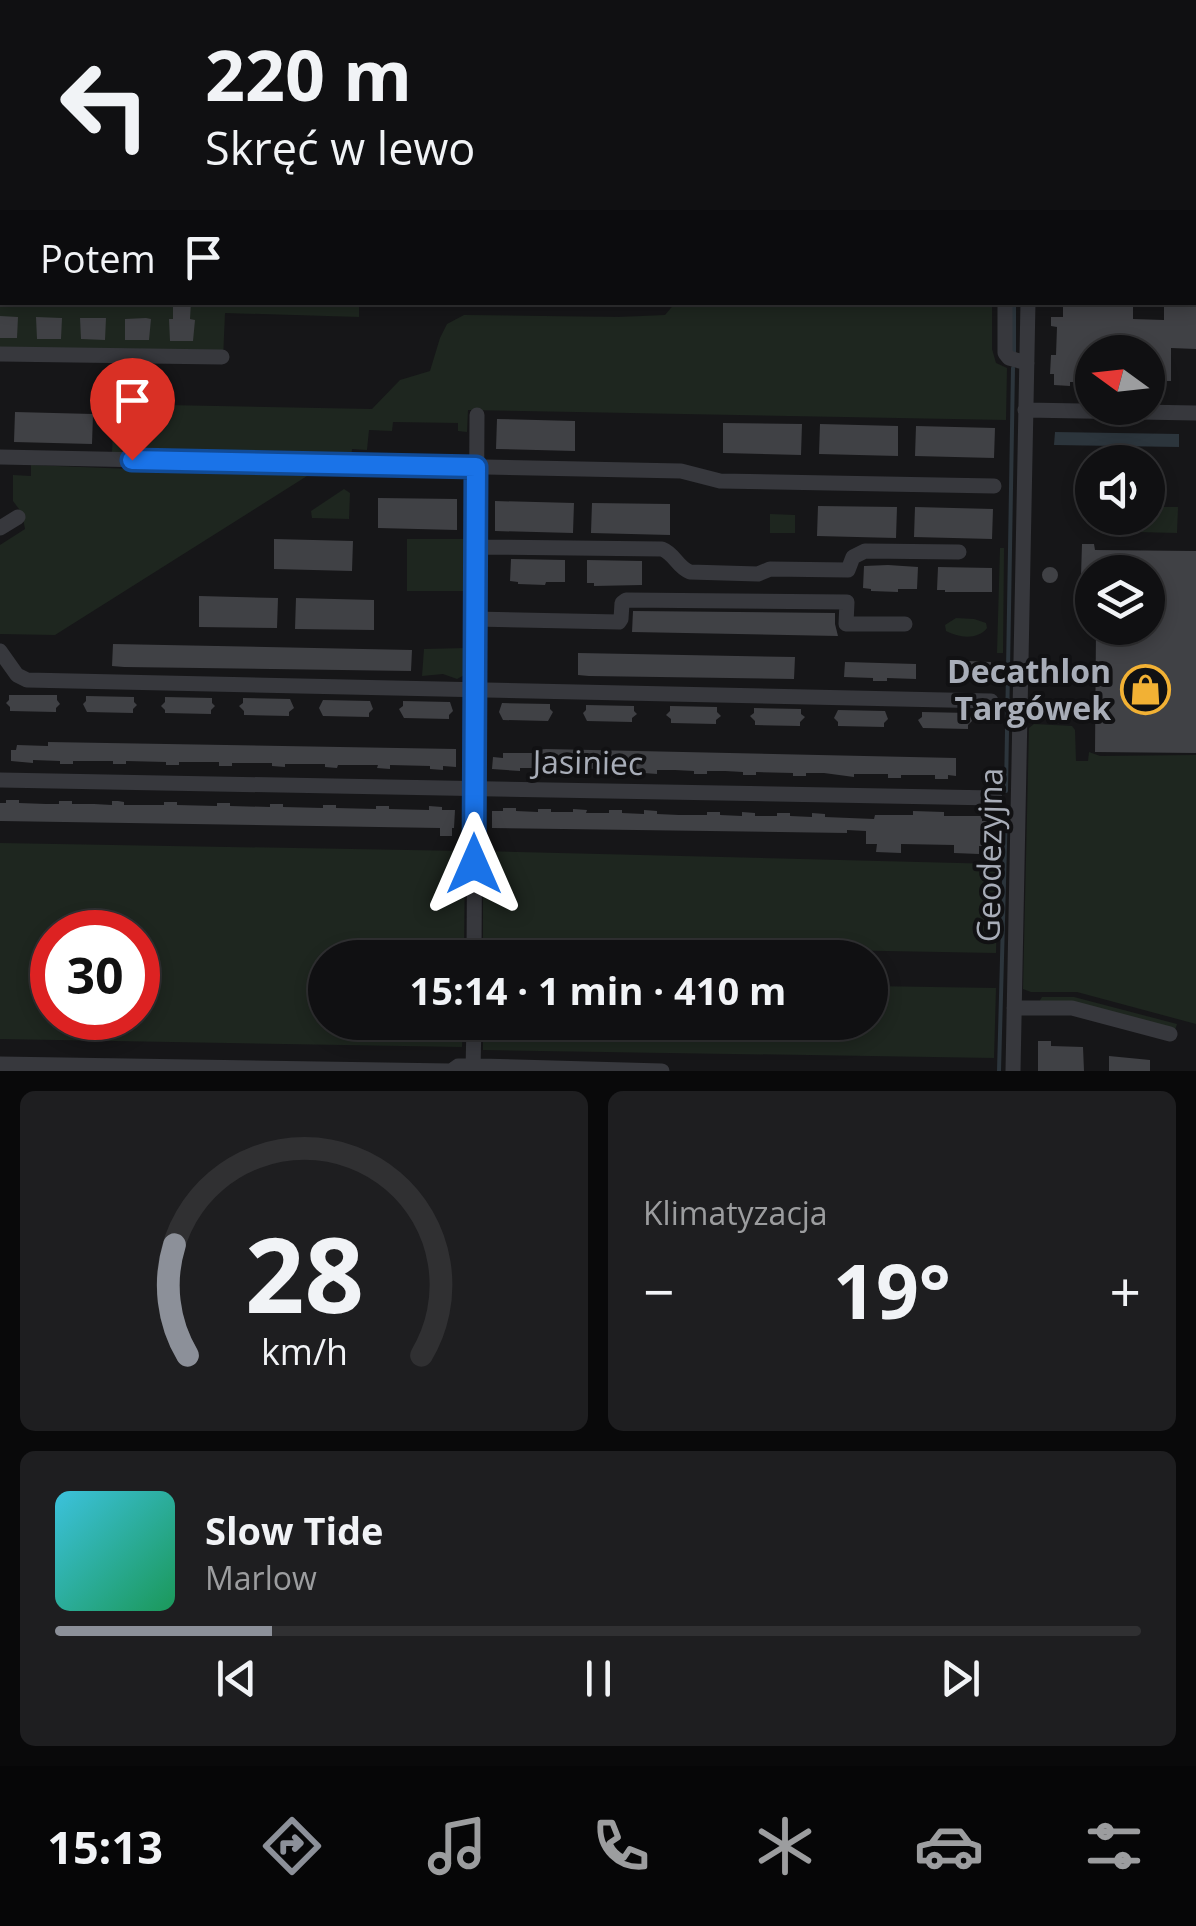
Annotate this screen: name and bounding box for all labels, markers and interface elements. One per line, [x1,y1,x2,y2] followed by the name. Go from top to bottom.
[205,26,412,122] text: 220 m
[40,40,170,170] icon: left
[205,117,475,178] text: Skręć w lewo
[176,230,231,285] icon: arrive
[40,232,156,284] text: Potem
[1075,335,1165,425] north arrow
[1075,335,1165,645] map controls
[90,358,175,461] pin
[105,373,160,428] icon: arrive
[1075,445,1165,535] button: sound
[1075,555,1165,645] button: layers
[947,649,1111,729] place label: Decathlon Targówek
[1120,664,1172,716] shop icon: Decathlon Targówek
[529,739,644,784] street label: Jasiniec
[965,767,1012,943] street label: Geodezyjna
[422,812,526,916] position arrow
[30,910,160,1040] speed limit sign: 30
[410,964,786,1016] text: 15:14 · 1 min · 410 m
[643,1191,828,1234] text: Klimatyzacja
[245,1202,363,1343] text: 28
[833,1239,951,1341] text: 19°
[643,1253,674,1328] text: −
[1110,1253,1141,1328] text: +
[261,1327,347,1375] text: km/h
[205,1504,384,1556] text: Slow Tide
[205,1556,317,1599] text: Marlow
[209,1651,264,1706] icon: previous
[571,1651,626,1706] icon: pause
[933,1651,988,1706] icon: next
[257,1811,327,1881] icon: directions
[422,1811,492,1881] icon: music
[586,1811,656,1881] icon: phone
[750,1811,820,1881] icon: climate
[914,1811,984,1881] icon: car
[1079,1811,1149,1881] icon: filters
[47,1816,163,1877] text: 15:13

